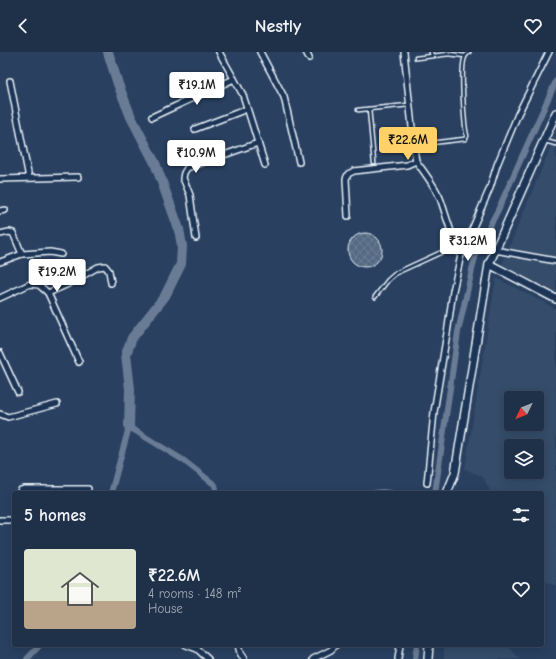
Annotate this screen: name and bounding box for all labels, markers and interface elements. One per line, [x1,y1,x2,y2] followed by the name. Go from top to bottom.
[12,15,34,37] icon: back
[522,15,544,37] icon: heart
[255,16,301,37] text: Nestly
[164,72,230,106] pin: ₹19.1M
[178,77,216,92] text: ₹19.1M
[375,127,441,161] pin: ₹22.6M
[388,132,428,147] text: ₹22.6M
[163,140,229,174] pin: ₹10.9M
[176,145,216,160] text: ₹10.9M
[435,228,501,262] pin: ₹31.2M
[449,233,487,248] text: ₹31.2M
[24,259,90,293] pin: ₹19.2M
[38,264,76,279] text: ₹19.2M
[504,391,544,431] north arrow
[504,391,544,479] map controls
[504,439,544,479] button: layers
[510,504,532,526] icon: filters
[24,506,86,525] text: 5 homes
[56,565,104,613] icon: home
[148,566,200,585] text: ₹22.6M
[510,578,532,600] icon: heart
[148,586,241,601] text: 4 rooms · 148 m²
[148,601,183,616] text: House

